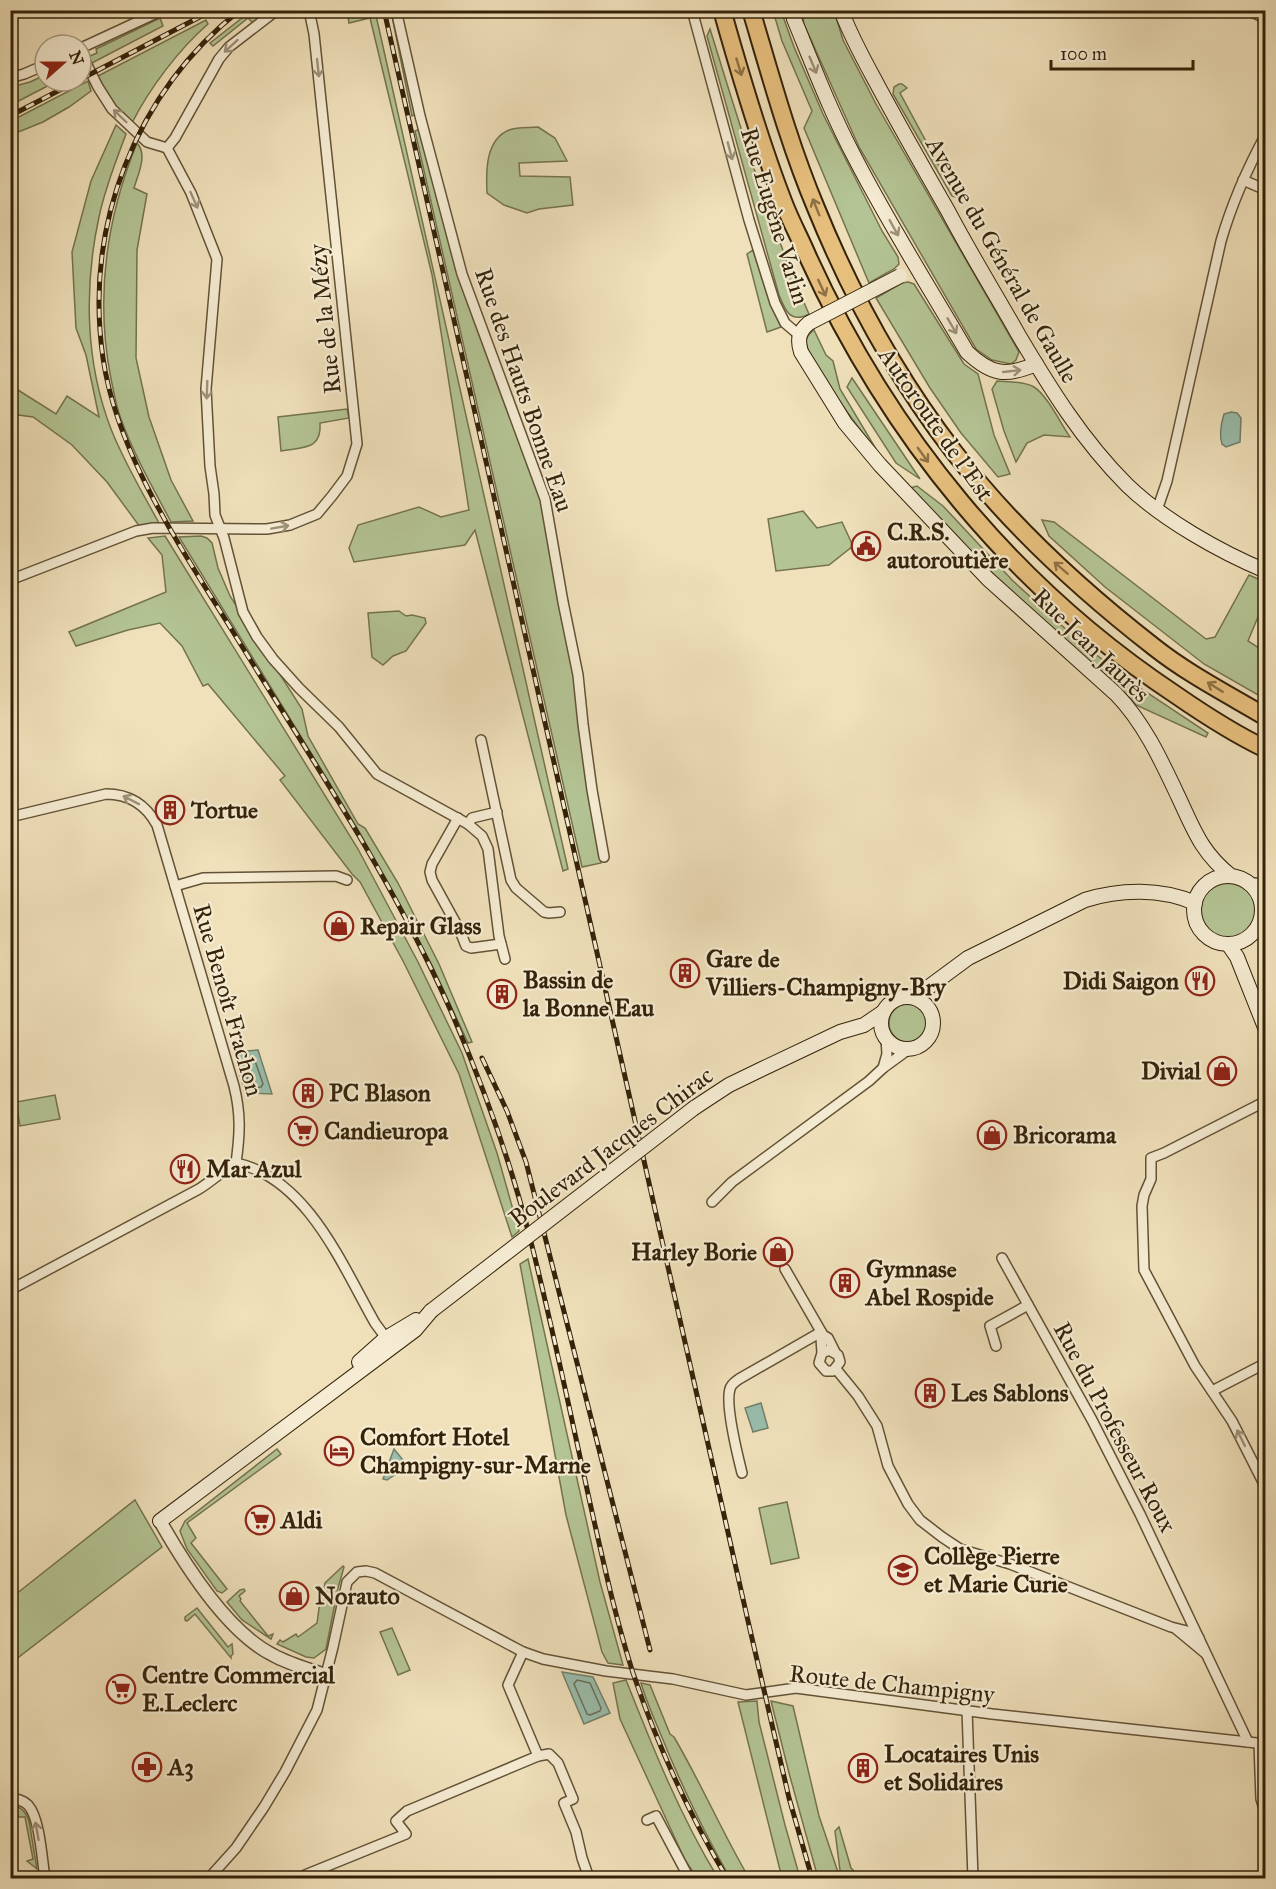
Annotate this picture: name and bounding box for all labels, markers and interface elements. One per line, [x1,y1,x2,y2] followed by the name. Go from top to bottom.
[33,33,93,93] north arrow
[1051,33,1194,71] scale bar
[224,39,239,53] one-way arrow
[1060,43,1107,65] text: 100 m
[65,48,88,68] text: N
[808,55,819,74] one-way arrow
[734,57,745,76] one-way arrow
[313,58,324,78] one-way arrow
[112,109,127,124] one-way arrow
[734,124,816,308] street label: Rue Eugène Varlin
[919,131,1085,388] street label: Avenue du Général de Gaulle
[725,141,737,160] one-way arrow
[189,190,200,209] one-way arrow
[810,198,821,217] one-way arrow
[888,219,900,236] one-way arrow
[302,242,348,395] street label: Rue de la Mézy
[468,264,580,516] street label: Rue des Hauts Bonne Eau
[817,278,829,296] one-way arrow
[946,317,958,334] one-way arrow
[871,340,1001,507] street label: Autoroute de l’Est
[1002,365,1021,376] one-way arrow
[201,380,213,399] one-way arrow
[917,446,929,462] one-way arrow
[887,517,1008,575] place label: C.R.S. autoroutière
[269,521,289,532] one-way arrow
[850,530,882,562] public building icon: C.R.S. autoroutière
[1053,562,1069,575] one-way arrow
[1026,581,1156,709] street label: Rue Jean Jaurès
[1207,681,1224,693] one-way arrow
[123,794,140,806] one-way arrow
[154,794,186,826] building icon: Tortue
[190,795,258,825] place label: Tortue
[186,900,270,1100] street label: Rue Benoît Frachon
[323,910,355,942] shop icon: Repair Glass
[360,911,482,941] place label: Repair Glass
[705,944,948,1002] place label: Gare de Villiers-Champigny-Bry
[669,957,701,989] building icon: Gare de Villiers-Champigny-Bry
[522,965,654,1023] place label: Bassin de la Bonne Eau
[1184,965,1216,997] restaurant icon: Didi Saigon
[1063,966,1179,996] place label: Didi Saigon
[486,978,518,1010] building icon: Bassin de la Bonne Eau
[1206,1055,1238,1087] shop icon: Divial
[1141,1056,1202,1086] place label: Divial
[503,1060,719,1234] street label: Boulevard Jacques Chirac
[292,1077,324,1109] building icon: PC Blason
[329,1078,431,1108] place label: PC Blason
[287,1115,319,1147] supermarket icon: Candieuropa
[324,1116,449,1146] place label: Candieuropa
[976,1119,1008,1151] shop icon: Bricorama
[1013,1120,1117,1150] place label: Bricorama
[169,1153,201,1185] restaurant icon: Mar Azul
[206,1154,302,1184] place label: Mar Azul
[762,1236,794,1268] shop icon: Harley Borie
[631,1237,757,1267] place label: Harley Borie
[864,1254,994,1312] place label: Gymnase Abel Rospide
[829,1267,861,1299] building icon: Gymnase Abel Rospide
[1047,1317,1183,1538] street label: Rue du Professeur Roux
[914,1377,946,1409] building icon: Les Sablons
[951,1378,1069,1408] place label: Les Sablons
[360,1422,591,1480] place label: Comfort Hotel Champigny-sur-Marne
[1235,1430,1246,1448] one-way arrow
[323,1435,355,1467] hotel icon: Comfort Hotel Champigny-sur-Marne
[244,1504,276,1536] supermarket icon: Aldi
[279,1505,323,1535] place label: Aldi
[924,1541,1068,1599] place label: Collège Pierre et Marie Curie
[887,1554,919,1586] school or university icon: Collège Pierre et Marie Curie
[278,1580,310,1612] shop icon: Norauto
[315,1581,400,1611] place label: Norauto
[788,1658,997,1710] street label: Route de Champigny
[142,1660,335,1718] place label: Centre Commercial E.Leclerc
[105,1673,137,1705] supermarket icon: Centre Commercial E.Leclerc
[884,1739,1039,1797] place label: Locataires Unis et Solidaires
[131,1751,163,1783] pharmacy icon: A3
[166,1752,194,1782] place label: A3
[847,1752,879,1784] building icon: Locataires Unis et Solidaires
[31,1822,42,1842] one-way arrow

